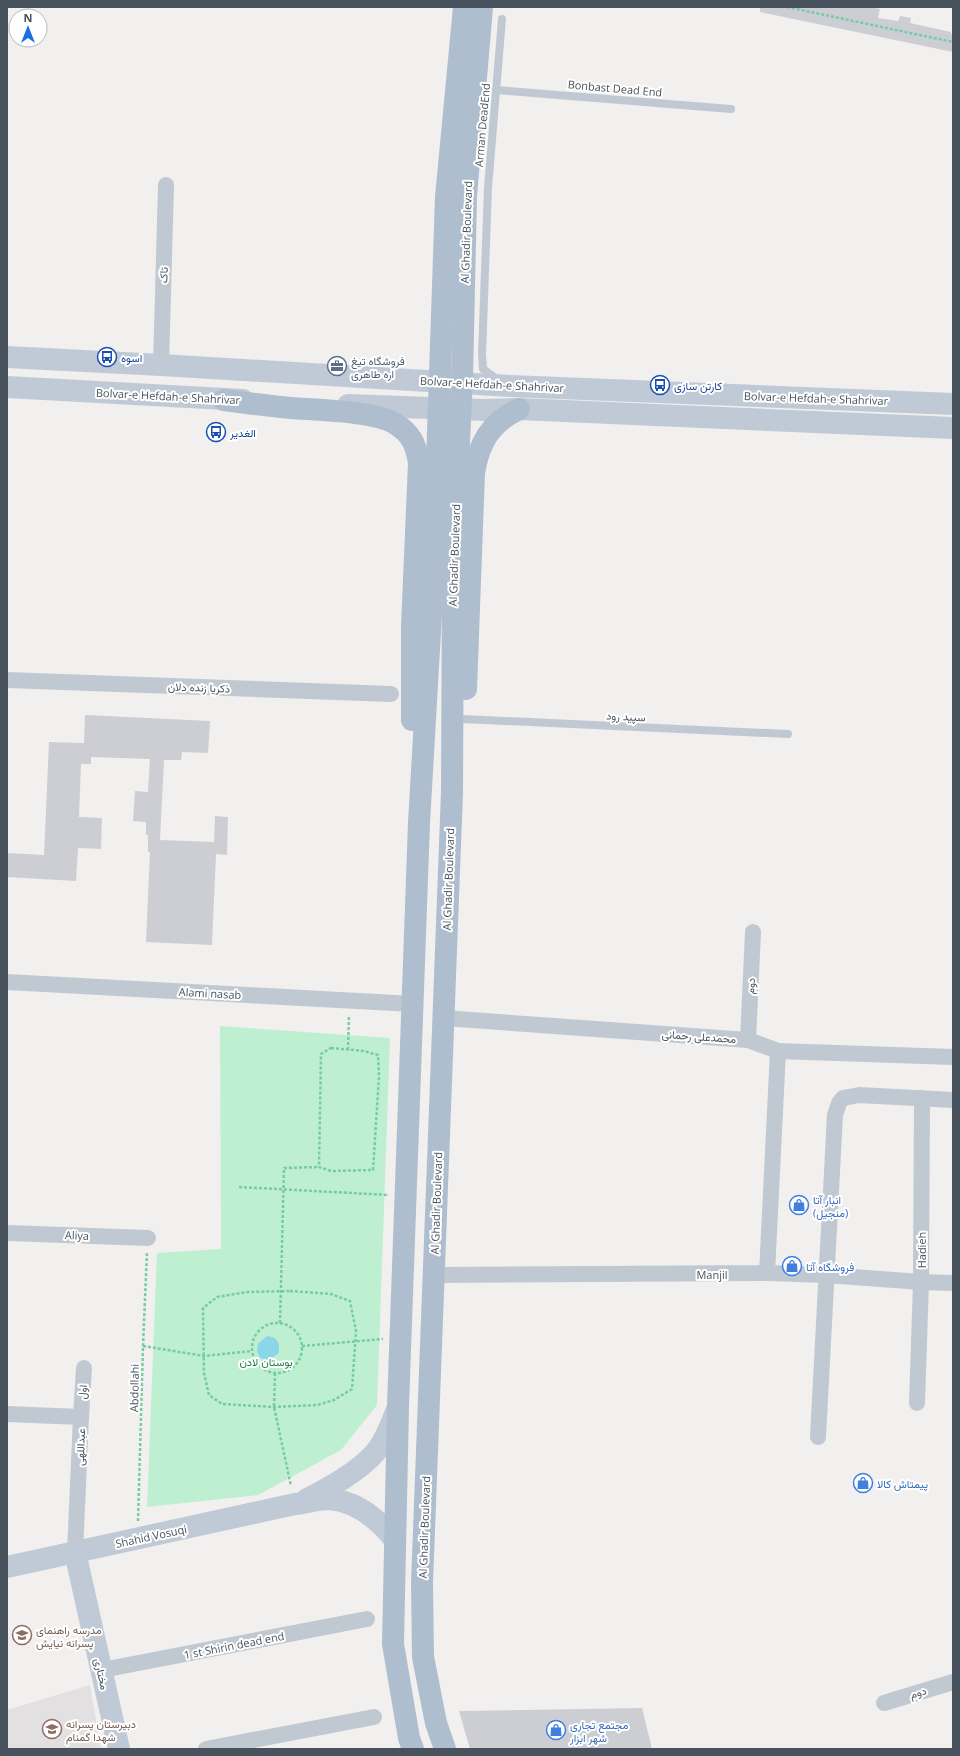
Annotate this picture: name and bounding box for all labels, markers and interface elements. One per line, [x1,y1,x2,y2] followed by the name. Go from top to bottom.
[8,8,48,48] north arrow
[24,10,32,25] text: N
[567,76,663,100] street label: Bonbast Dead End
[471,83,493,167] street label: Arman DeadEnd
[457,180,475,284] street label: Al Ghadir Boulevard
[155,266,171,283] street label: تاک
[96,346,118,368] bus stop icon: اسوه
[121,350,142,365] place label: اسوه
[351,353,405,381] place label: فروشگاه تیغ اره طاهری
[326,355,348,377] office icon: فروشگاه تیغ اره طاهری
[420,373,565,395] street label: Bolvar-e Hefdah-e Shahrivar
[649,374,671,396] bus stop icon: کارتن سازی
[674,378,722,393] place label: کارتن سازی
[96,385,241,407] street label: Bolvar-e Hefdah-e Shahrivar
[744,388,889,408] street label: Bolvar-e Hefdah-e Shahrivar
[205,421,227,443] bus stop icon: الغدیر
[229,425,256,440] place label: الغدیر
[445,503,463,607] street label: Al Ghadir Boulevard
[168,678,230,696] street label: ذکریا زنده دلان
[606,707,646,726] street label: سپید رود
[439,827,457,931] street label: Al Ghadir Boulevard
[742,977,759,995] street label: دوم
[178,984,242,1002] street label: Alami nasab
[661,1026,737,1046] street label: محمدعلی رحمانی
[427,1151,445,1255] street label: Al Ghadir Boulevard
[813,1192,848,1220] place label: انبار آتا (منجیل)
[788,1194,810,1216] shop icon: انبار آتا (منجیل)
[65,1227,89,1243] street label: Aliya
[914,1232,929,1268] street label: Hadieh
[781,1255,803,1277] shop icon: فروشگاه آتا
[806,1259,854,1274] place label: فروشگاه آتا
[696,1267,728,1282] street label: Manjil
[239,1354,293,1369] park label: بوستان لادن
[126,1364,142,1412] street label: Abdollahi
[74,1384,90,1400] street label: اول
[72,1428,88,1466] street label: عبداللهی
[852,1472,874,1494] shop icon: پیمتاش کالا
[415,1475,433,1579] street label: Al Ghadir Boulevard
[877,1476,928,1492] place label: پیمتاش کالا
[114,1521,188,1551] street label: Shahid Vosuqi
[36,1622,102,1651] place label: مدرسه راهنمای پسرانه نیایش
[11,1624,33,1646] school or university icon: مدرسه راهنمای پسرانه نیایش
[183,1628,285,1662] street label: 1 st Shirin dead end
[91,1657,113,1691] street label: مختاری
[908,1682,928,1703] street label: دوم
[66,1716,136,1745] place label: دبیرستان پسرانه شهدا گمنام
[569,1717,628,1745] place label: مجتمع تجاری شهر ابزار
[41,1718,63,1740] school or university icon: دبیرستان پسرانه شهدا گمنام
[545,1719,567,1741] shop icon: مجتمع تجاری شهر ابزار

